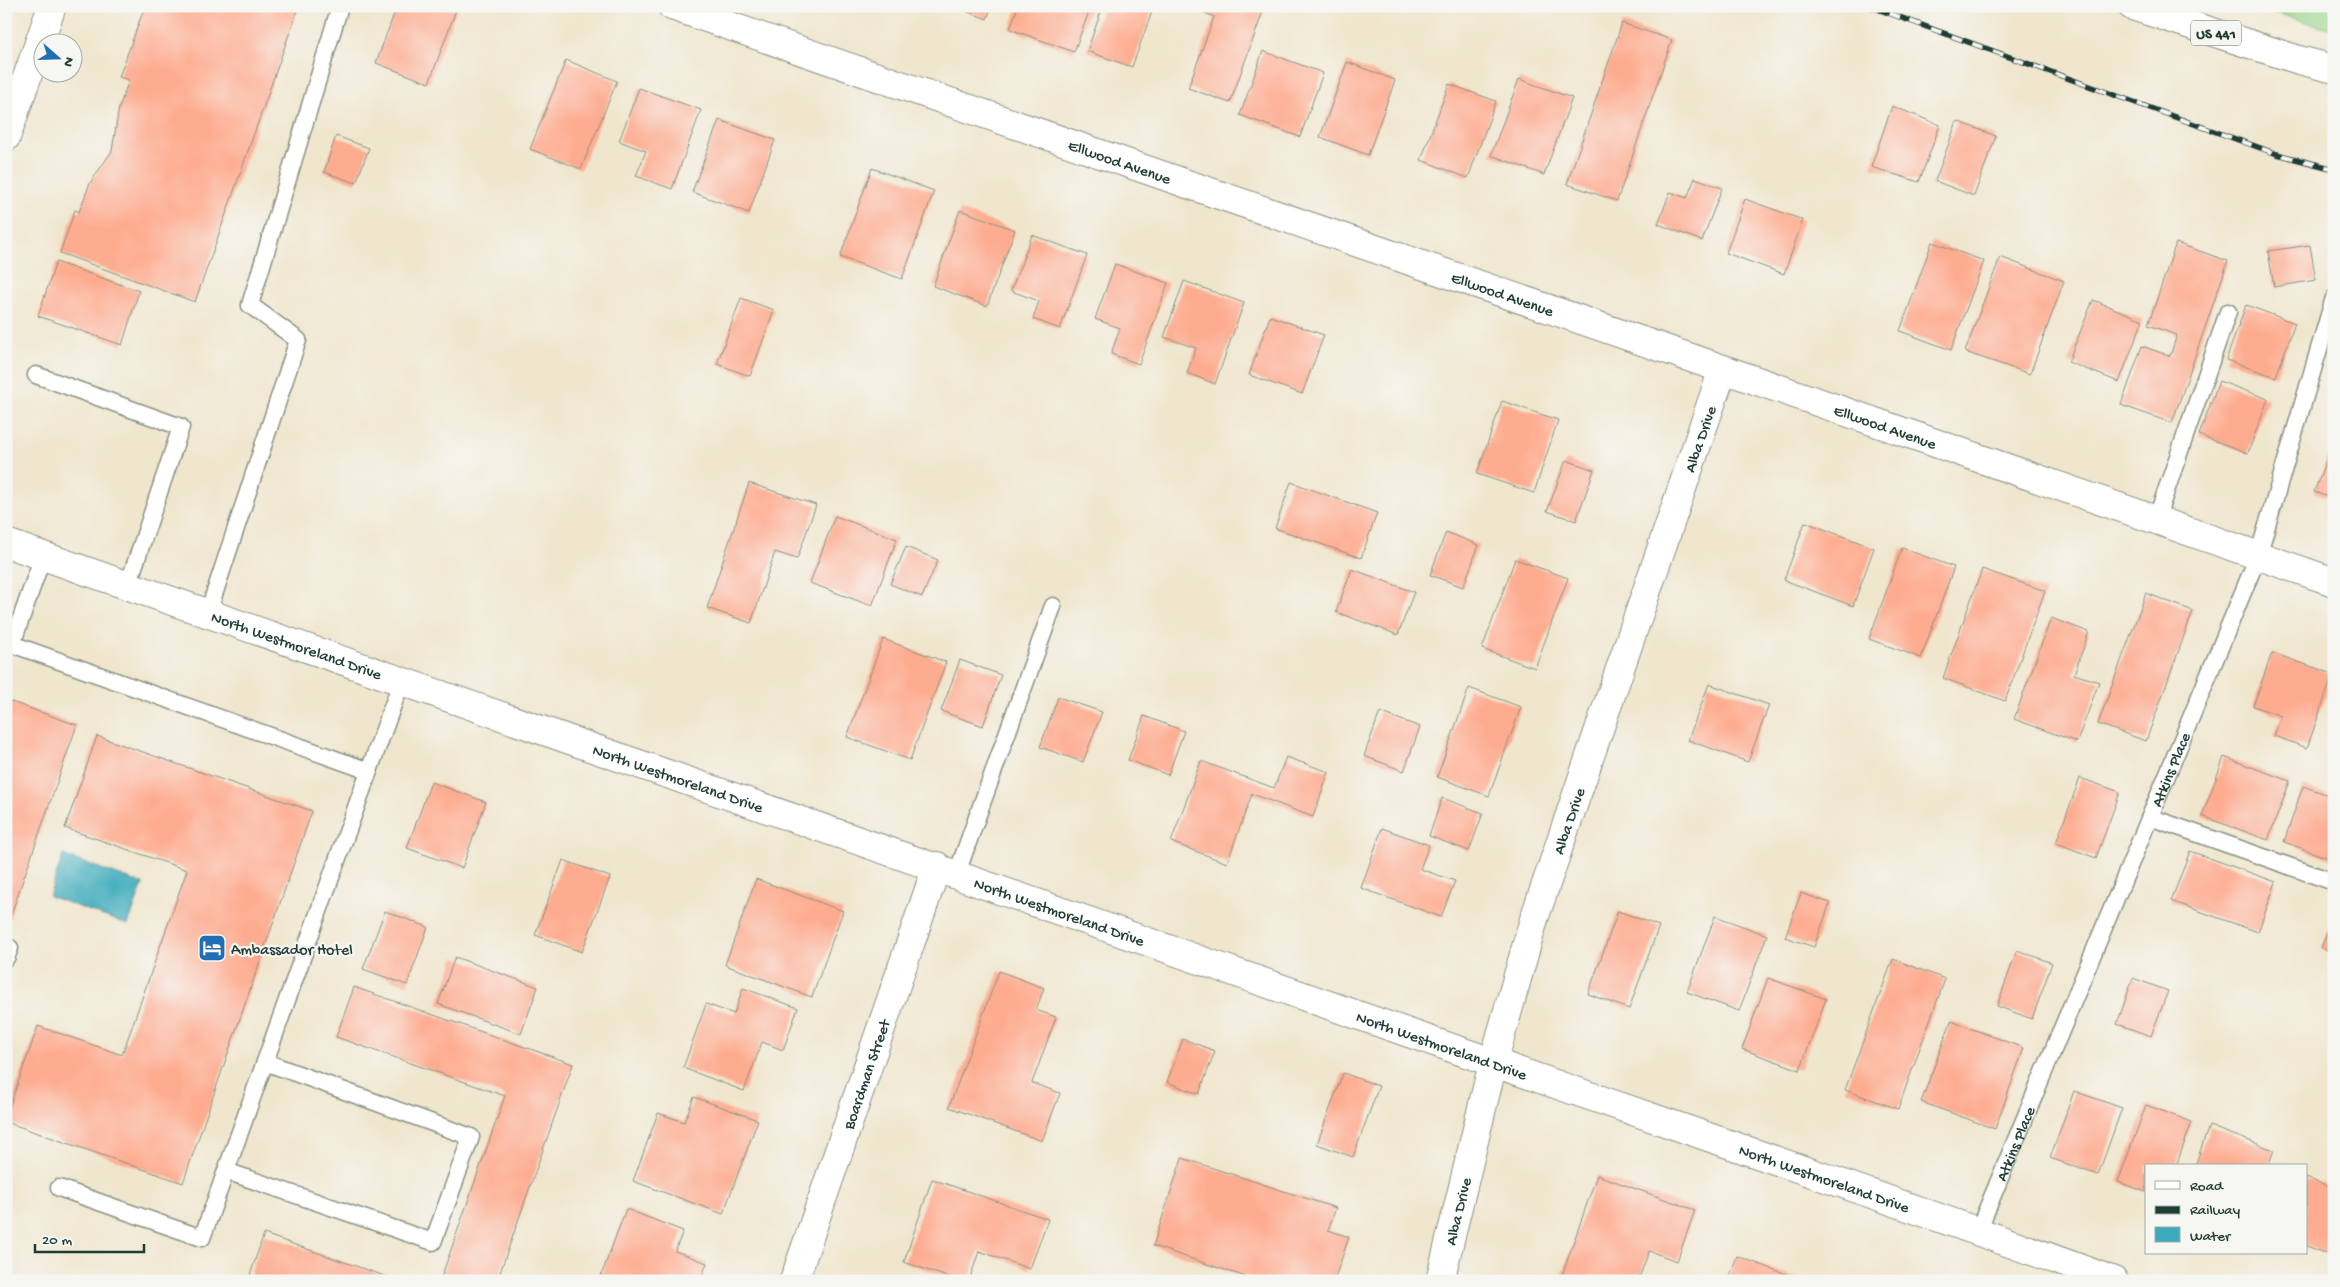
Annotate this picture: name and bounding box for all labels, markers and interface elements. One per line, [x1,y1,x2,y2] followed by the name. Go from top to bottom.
[2191,20,2241,46] road number: US 441
[32,32,82,82] north arrow
[58,54,77,69] text: N
[1065,138,1173,191] street label: Ellwood Avenue
[1448,270,1556,323] street label: Ellwood Avenue
[1831,402,1939,456] street label: Ellwood Avenue
[1682,403,1723,476] street label: Alba Drive
[208,609,384,686] street label: North Westmoreland Drive
[2149,730,2197,811] street label: Atkins Place
[589,742,766,819] street label: North Westmoreland Drive
[1551,785,1592,858] street label: Alba Drive
[971,875,1147,953] street label: North Westmoreland Drive
[197,933,227,963] hotel icon: Ambassador Hotel
[231,942,353,961] place label: Ambassador Hotel
[1353,1009,1529,1087] street label: North Westmoreland Drive
[841,1016,897,1133] street label: Boardman Street
[1994,1104,2042,1185] street label: Atkins Place
[1736,1142,1912,1219] street label: North Westmoreland Drive
[2145,1164,2308,1254] legend
[1443,1175,1478,1248] street label: Alba Drive
[2190,1178,2224,1196] text: Road
[2190,1202,2241,1220] text: Railway
[35,1222,144,1254] scale bar
[2190,1228,2232,1246] text: Water
[42,1232,72,1250] text: 20 m

